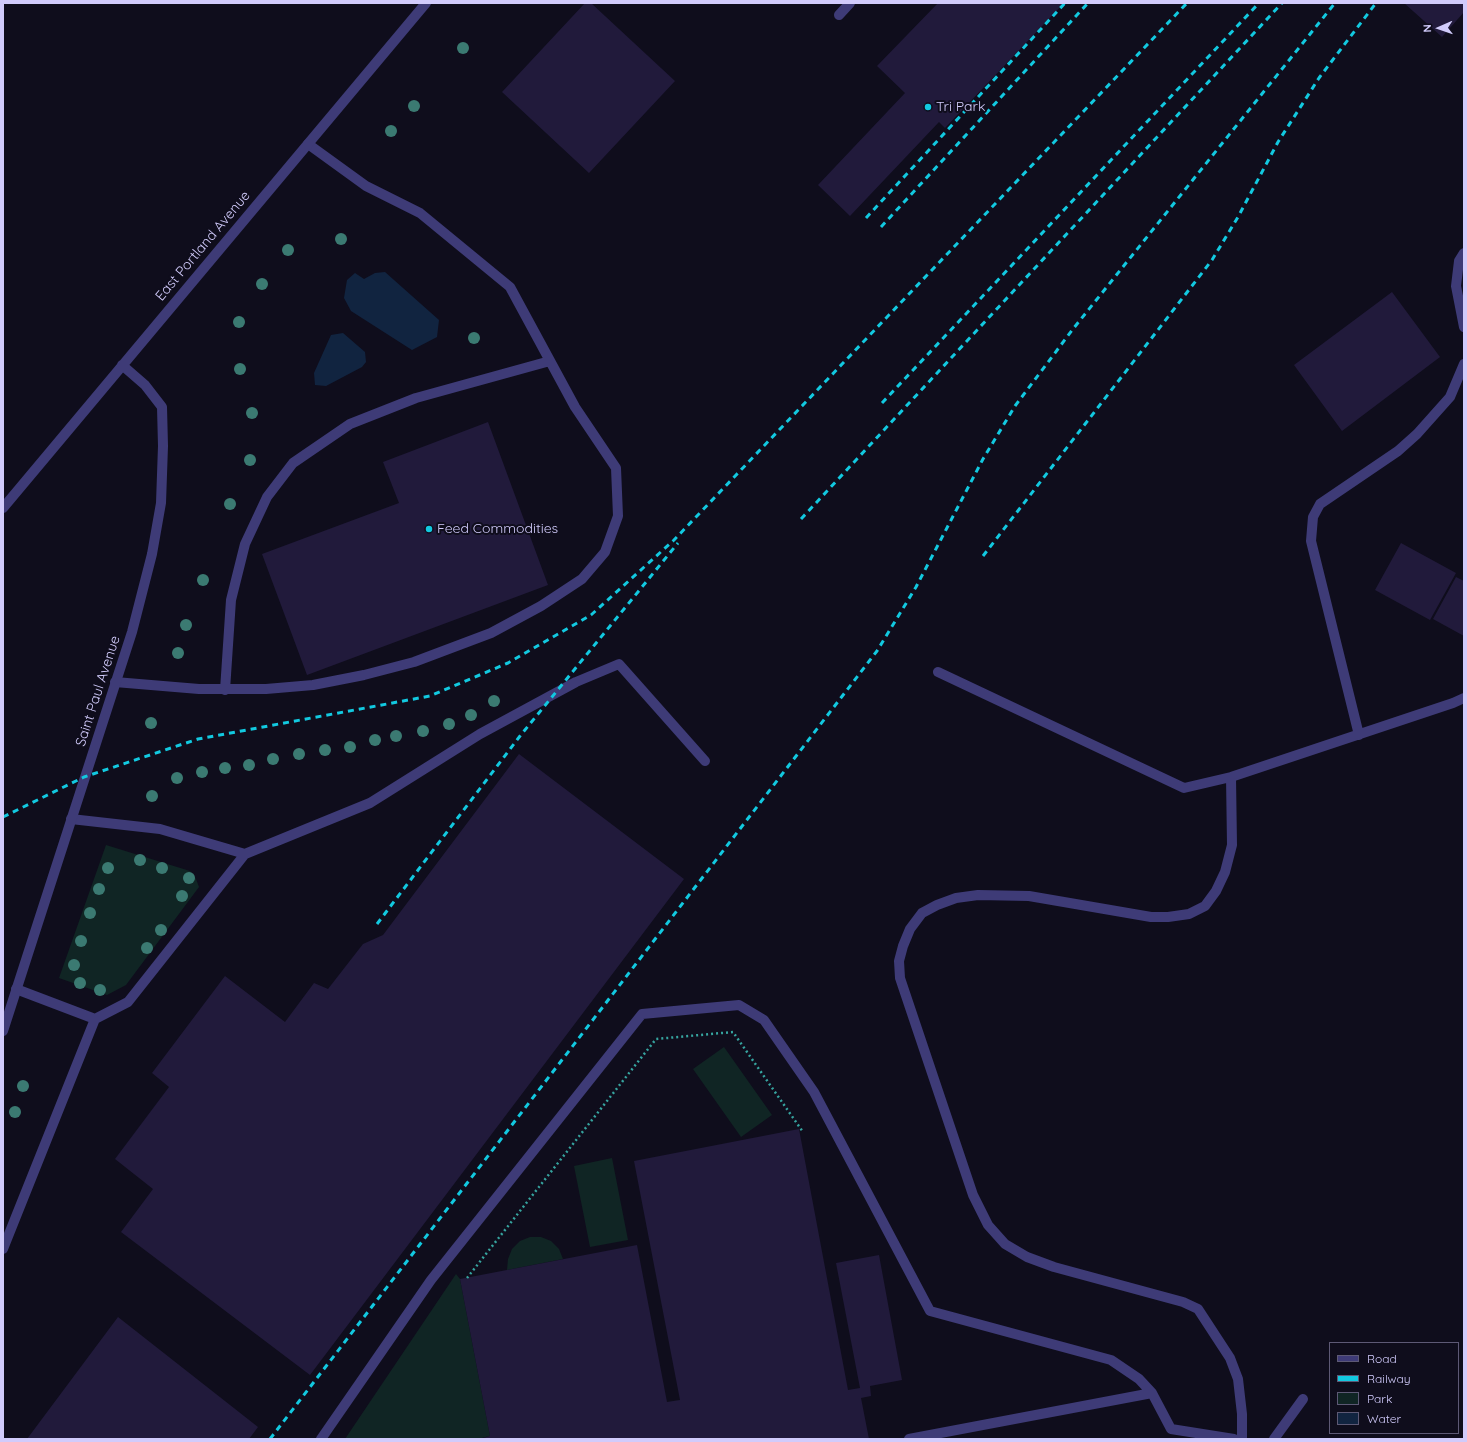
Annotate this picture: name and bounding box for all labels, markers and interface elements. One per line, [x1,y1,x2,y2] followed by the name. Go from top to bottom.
[1419,8,1459,48] north arrow
[1420,24,1434,33] text: N
[936,99,985,115] place label: Tri Park
[923,102,933,112] marker: Tri Park
[152,188,254,304] street label: East Portland Avenue
[437,521,558,537] place label: Feed Commodities
[424,524,434,534] marker: Feed Commodities
[72,633,124,749] street label: Saint Paul Avenue
[1329,1342,1459,1434] legend
[1367,1351,1397,1366] text: Road
[1367,1371,1411,1386] text: Railway
[1367,1391,1392,1406] text: Park
[1367,1411,1401,1426] text: Water

